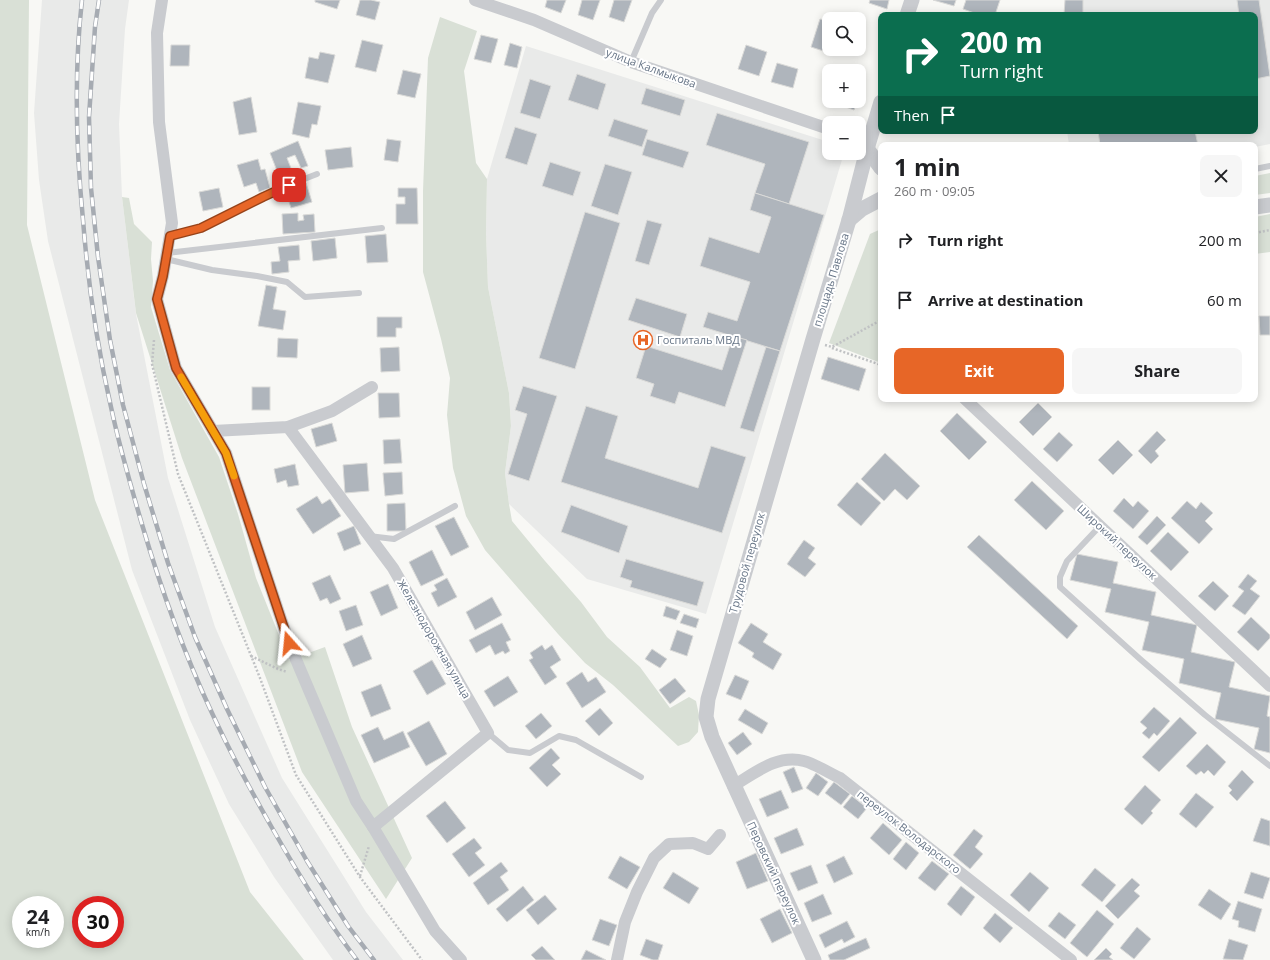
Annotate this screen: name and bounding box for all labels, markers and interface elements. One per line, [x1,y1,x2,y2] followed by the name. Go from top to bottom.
[822,12,866,160] map controls
[822,12,866,56] button: search
[960,23,1043,61] text: 200 m
[894,28,946,80] icon: right
[604,44,698,91] street label: улица Калмыкова
[960,59,1043,83] text: Turn right
[822,64,866,108] button: +
[937,104,959,126] icon: arrive
[894,105,929,125] text: Then
[822,116,866,160] button: −
[894,150,961,183] text: 1 min
[1200,155,1242,197] button: close
[272,168,306,202] pin
[278,174,300,196] icon: arrive
[894,182,975,200] text: 260 m · 09:05
[894,229,916,251] icon: right
[928,230,1003,250] text: Turn right
[1198,230,1242,250] text: 200 m
[809,231,852,329] street label: площадь Павлова
[894,289,916,311] icon: arrive
[928,290,1083,310] text: Arrive at destination
[1207,290,1242,310] text: 60 m
[632,329,654,351] hospital icon: Госпиталь МВД
[657,332,740,347] place label: Госпиталь МВД
[894,348,1064,394] button: Exit
[1072,348,1242,394] button: Share
[1074,501,1161,583] street label: Широкий переулок
[725,510,768,615] street label: Трудовой переулок
[394,577,475,701] street label: Железнодорожная улица
[268,622,310,664] position arrow
[854,786,964,877] street label: переулок Володарского
[744,819,805,927] street label: Перовский переулок
[72,896,124,948] speed limit sign: 30
[27,903,49,930] text: 24
[26,925,50,939] text: km/h

